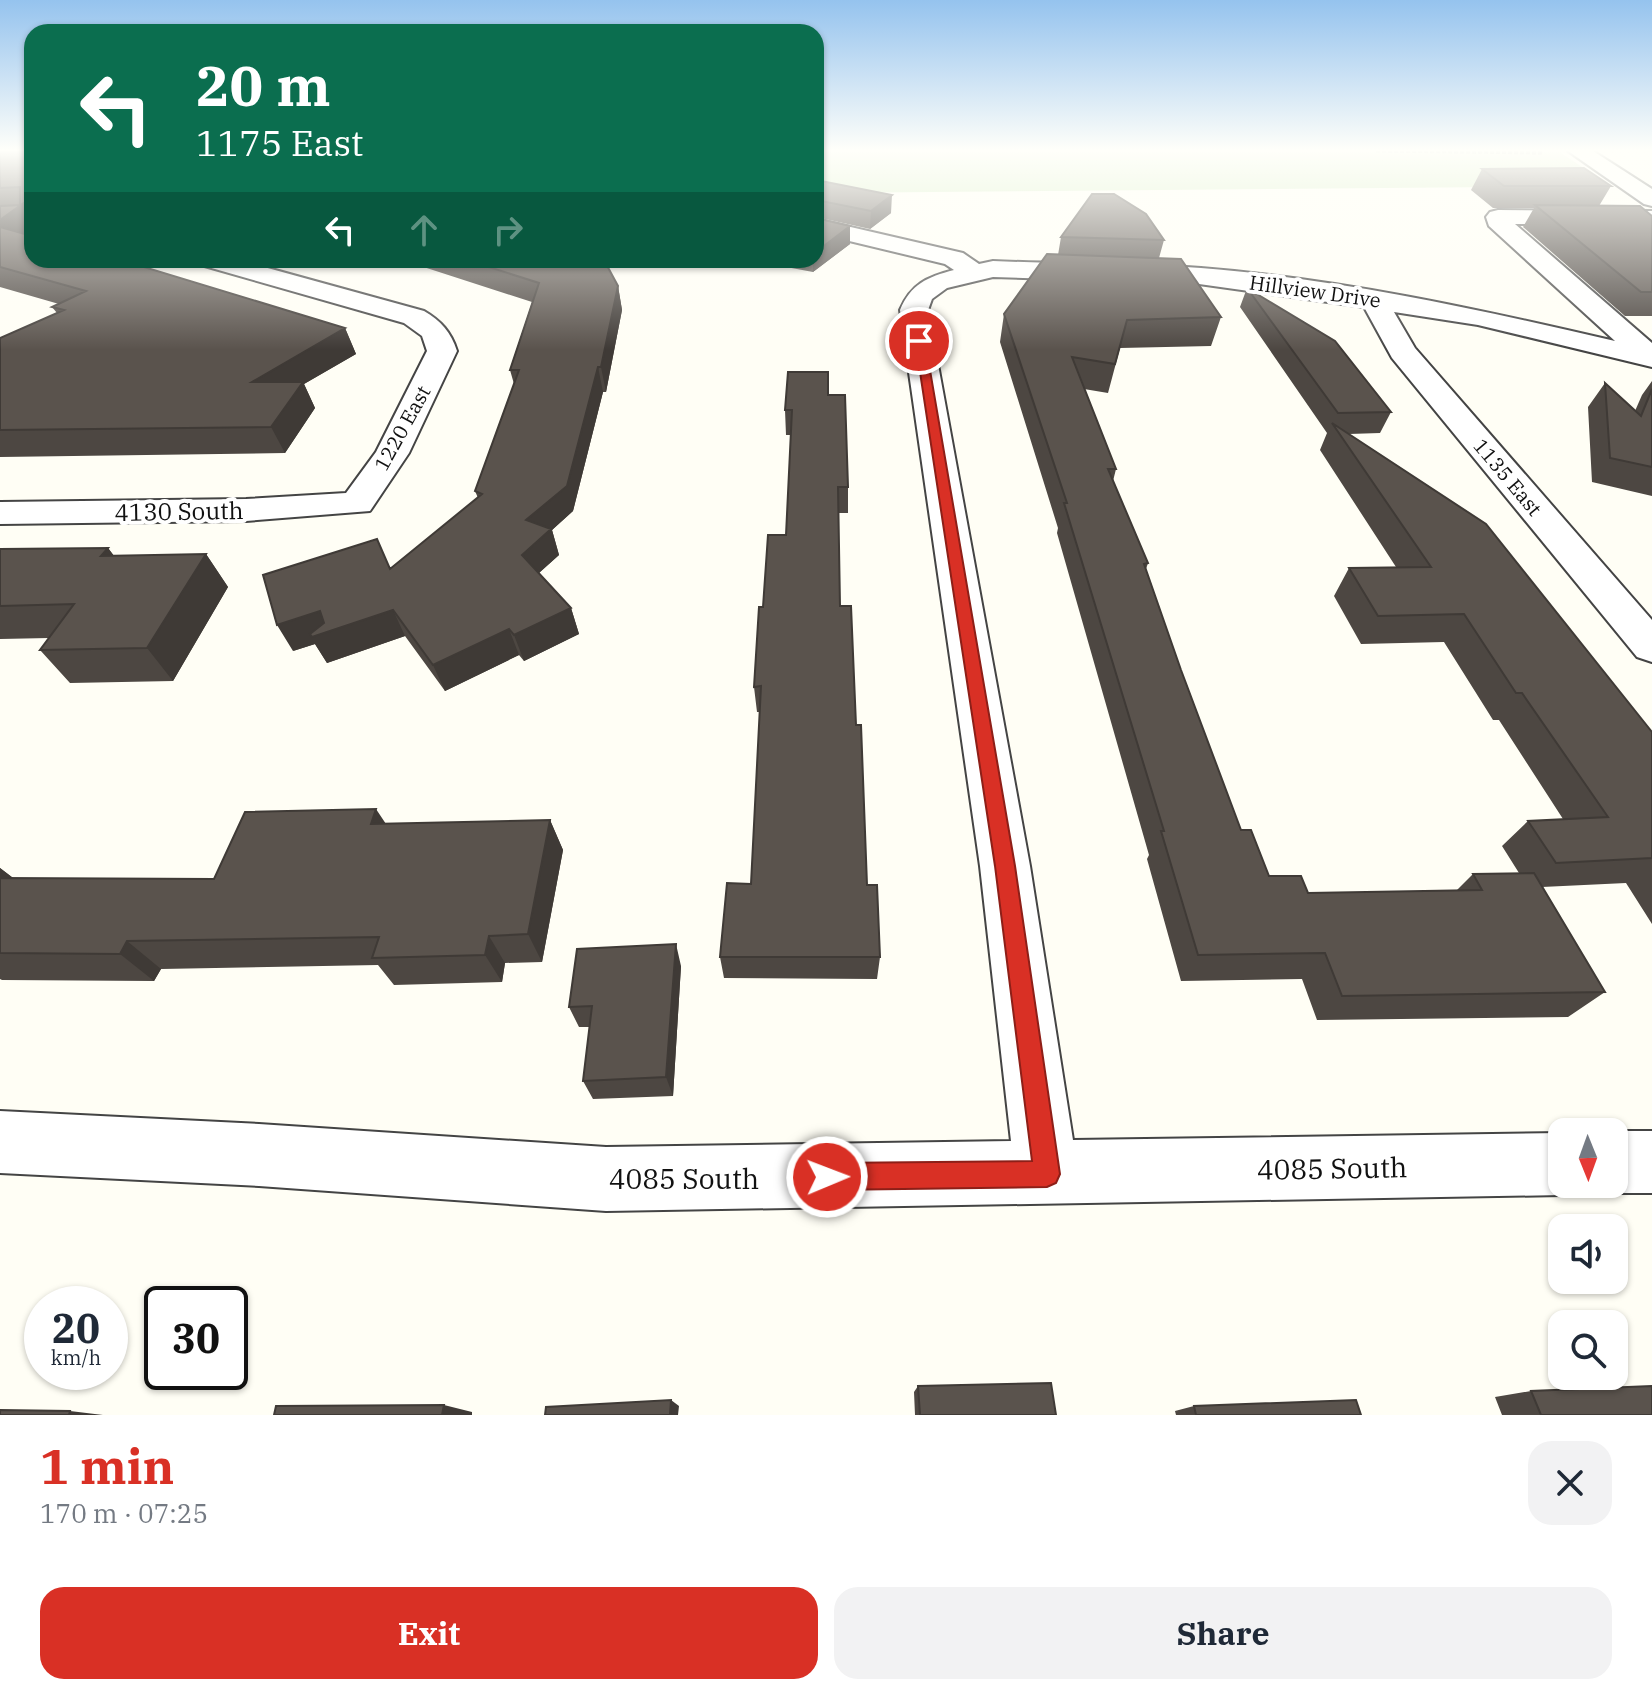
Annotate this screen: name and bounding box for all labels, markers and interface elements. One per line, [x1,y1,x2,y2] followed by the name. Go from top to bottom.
[196,49,331,121] text: 20 m
[64,56,168,160] icon: left
[196,119,364,166] text: 1175 East
[318,208,362,252] icon: left
[402,208,446,252] icon: ahead
[486,208,530,252] icon: right
[1248,268,1382,314] street label: Hillview Drive
[885,307,953,375] pin
[897,319,941,363] icon: arrive
[368,381,436,475] street label: 1220 East
[1468,433,1548,521] street label: 1135 East
[114,494,244,528] street label: 4130 South
[1548,1118,1628,1198] north arrow
[1548,1118,1628,1390] map controls
[785,1135,869,1219] position arrow
[1256,1148,1408,1188] street label: 4085 South
[609,1160,759,1197] street label: 4085 South
[1548,1214,1628,1294] button: sound
[144,1286,248,1390] speed limit sign: 30
[52,1302,100,1354] text: 20
[1548,1310,1628,1390] button: search
[51,1344,101,1371] text: km/h
[40,1435,174,1497] text: 1 min
[1528,1441,1612,1525] button: close
[40,1496,208,1530] text: 170 m · 07:25
[40,1587,818,1679] button: Exit
[834,1587,1612,1679] button: Share

